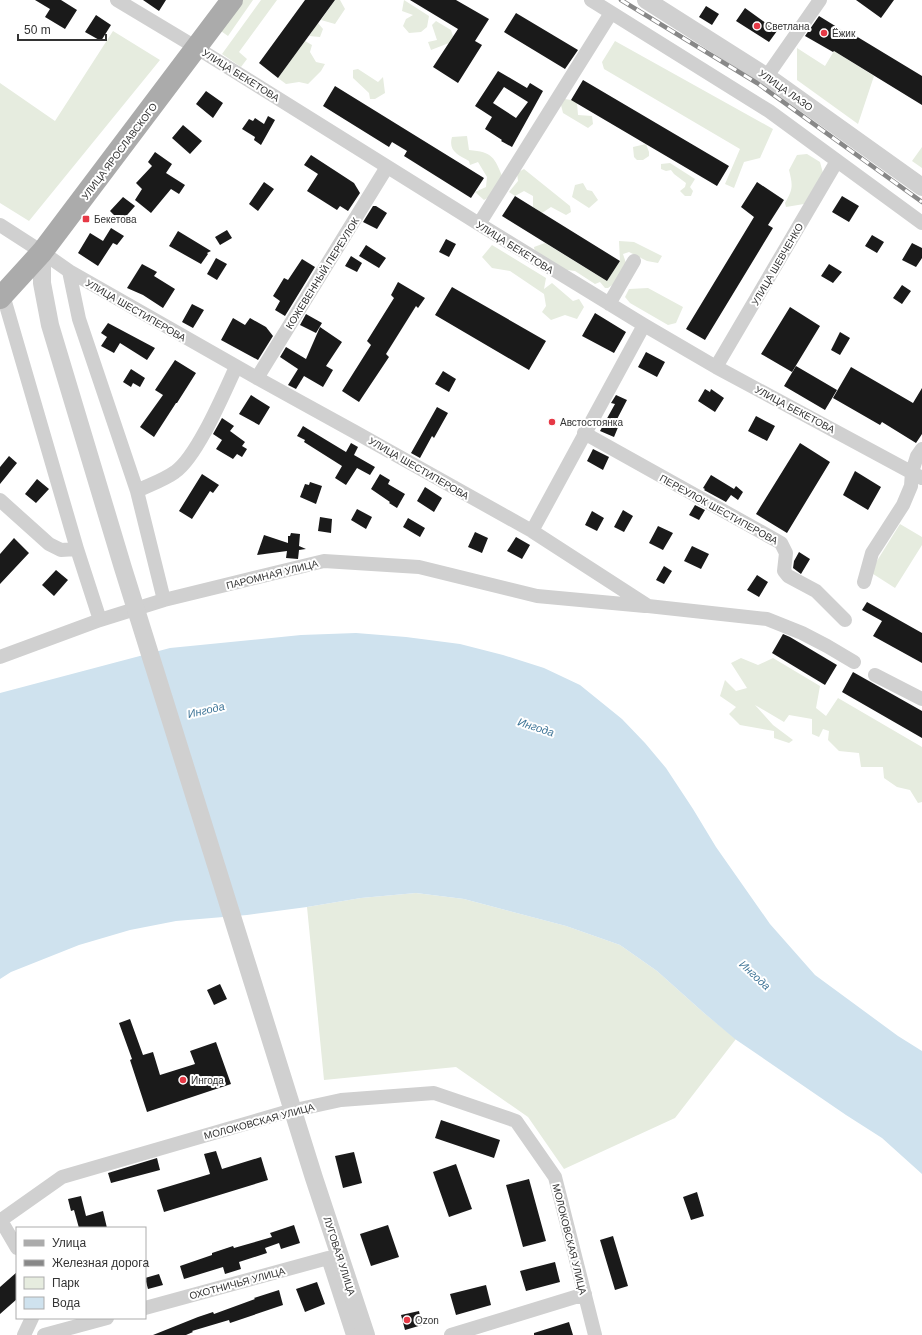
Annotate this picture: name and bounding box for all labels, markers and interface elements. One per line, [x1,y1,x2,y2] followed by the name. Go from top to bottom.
[18,16,106,42] scale bar
[752,21,762,31] marker: Светлана
[765,21,810,32] place label: Светлана
[24,23,51,37] text: 50 m
[819,28,829,38] marker: Ёжик
[832,28,856,39] place label: Ёжик
[200,47,282,104] street label: УЛИЦА БЕКЕТОВА
[757,68,815,113] street label: УЛИЦА ЛАЗО
[80,101,159,202] street label: УЛИЦА ЯРОСЛАВСКОГО
[81,214,91,224] marker: Бекетова
[94,214,137,225] place label: Бекетова
[283,215,361,331] street label: КОЖЕВЕННЫЙ ПЕРЕУЛОК
[474,219,556,276] street label: УЛИЦА БЕКЕТОВА
[749,221,805,307] street label: УЛИЦА ШЕВЧЕНКО
[84,277,188,344] street label: УЛИЦА ШЕСТИПЕРОВА
[753,384,837,435] street label: УЛИЦА БЕКЕТОВА
[547,417,557,427] marker: Австостоянка
[560,417,623,428] place label: Австостоянка
[367,435,471,502] street label: УЛИЦА ШЕСТИПЕРОВА
[658,472,780,547] street label: ПЕРЕУЛОК ШЕСТИПЕРОВА
[225,558,319,591] street label: ПАРОМНАЯ УЛИЦА
[186,700,226,720] water label: Ингода
[516,715,556,739] water label: Ингода
[737,958,773,992] water label: Ингода
[178,1075,188,1085] marker: Ингода
[191,1075,224,1086] place label: Ингода
[203,1101,316,1142] street label: МОЛОКОВСКАЯ УЛИЦА
[550,1183,589,1296] street label: МОЛОКОВСКАЯ УЛИЦА
[322,1215,358,1297] street label: ЛУГОВАЯ УЛИЦА
[16,1227,146,1319] legend
[52,1236,86,1250] text: Улица
[52,1256,149,1270] text: Железная дорога
[188,1265,286,1302] street label: ОХОТНИЧЬЯ УЛИЦА
[52,1276,80,1290] text: Парк
[52,1296,80,1310] text: Вода
[402,1315,412,1325] marker: Ozon
[415,1315,439,1326] place label: Ozon

